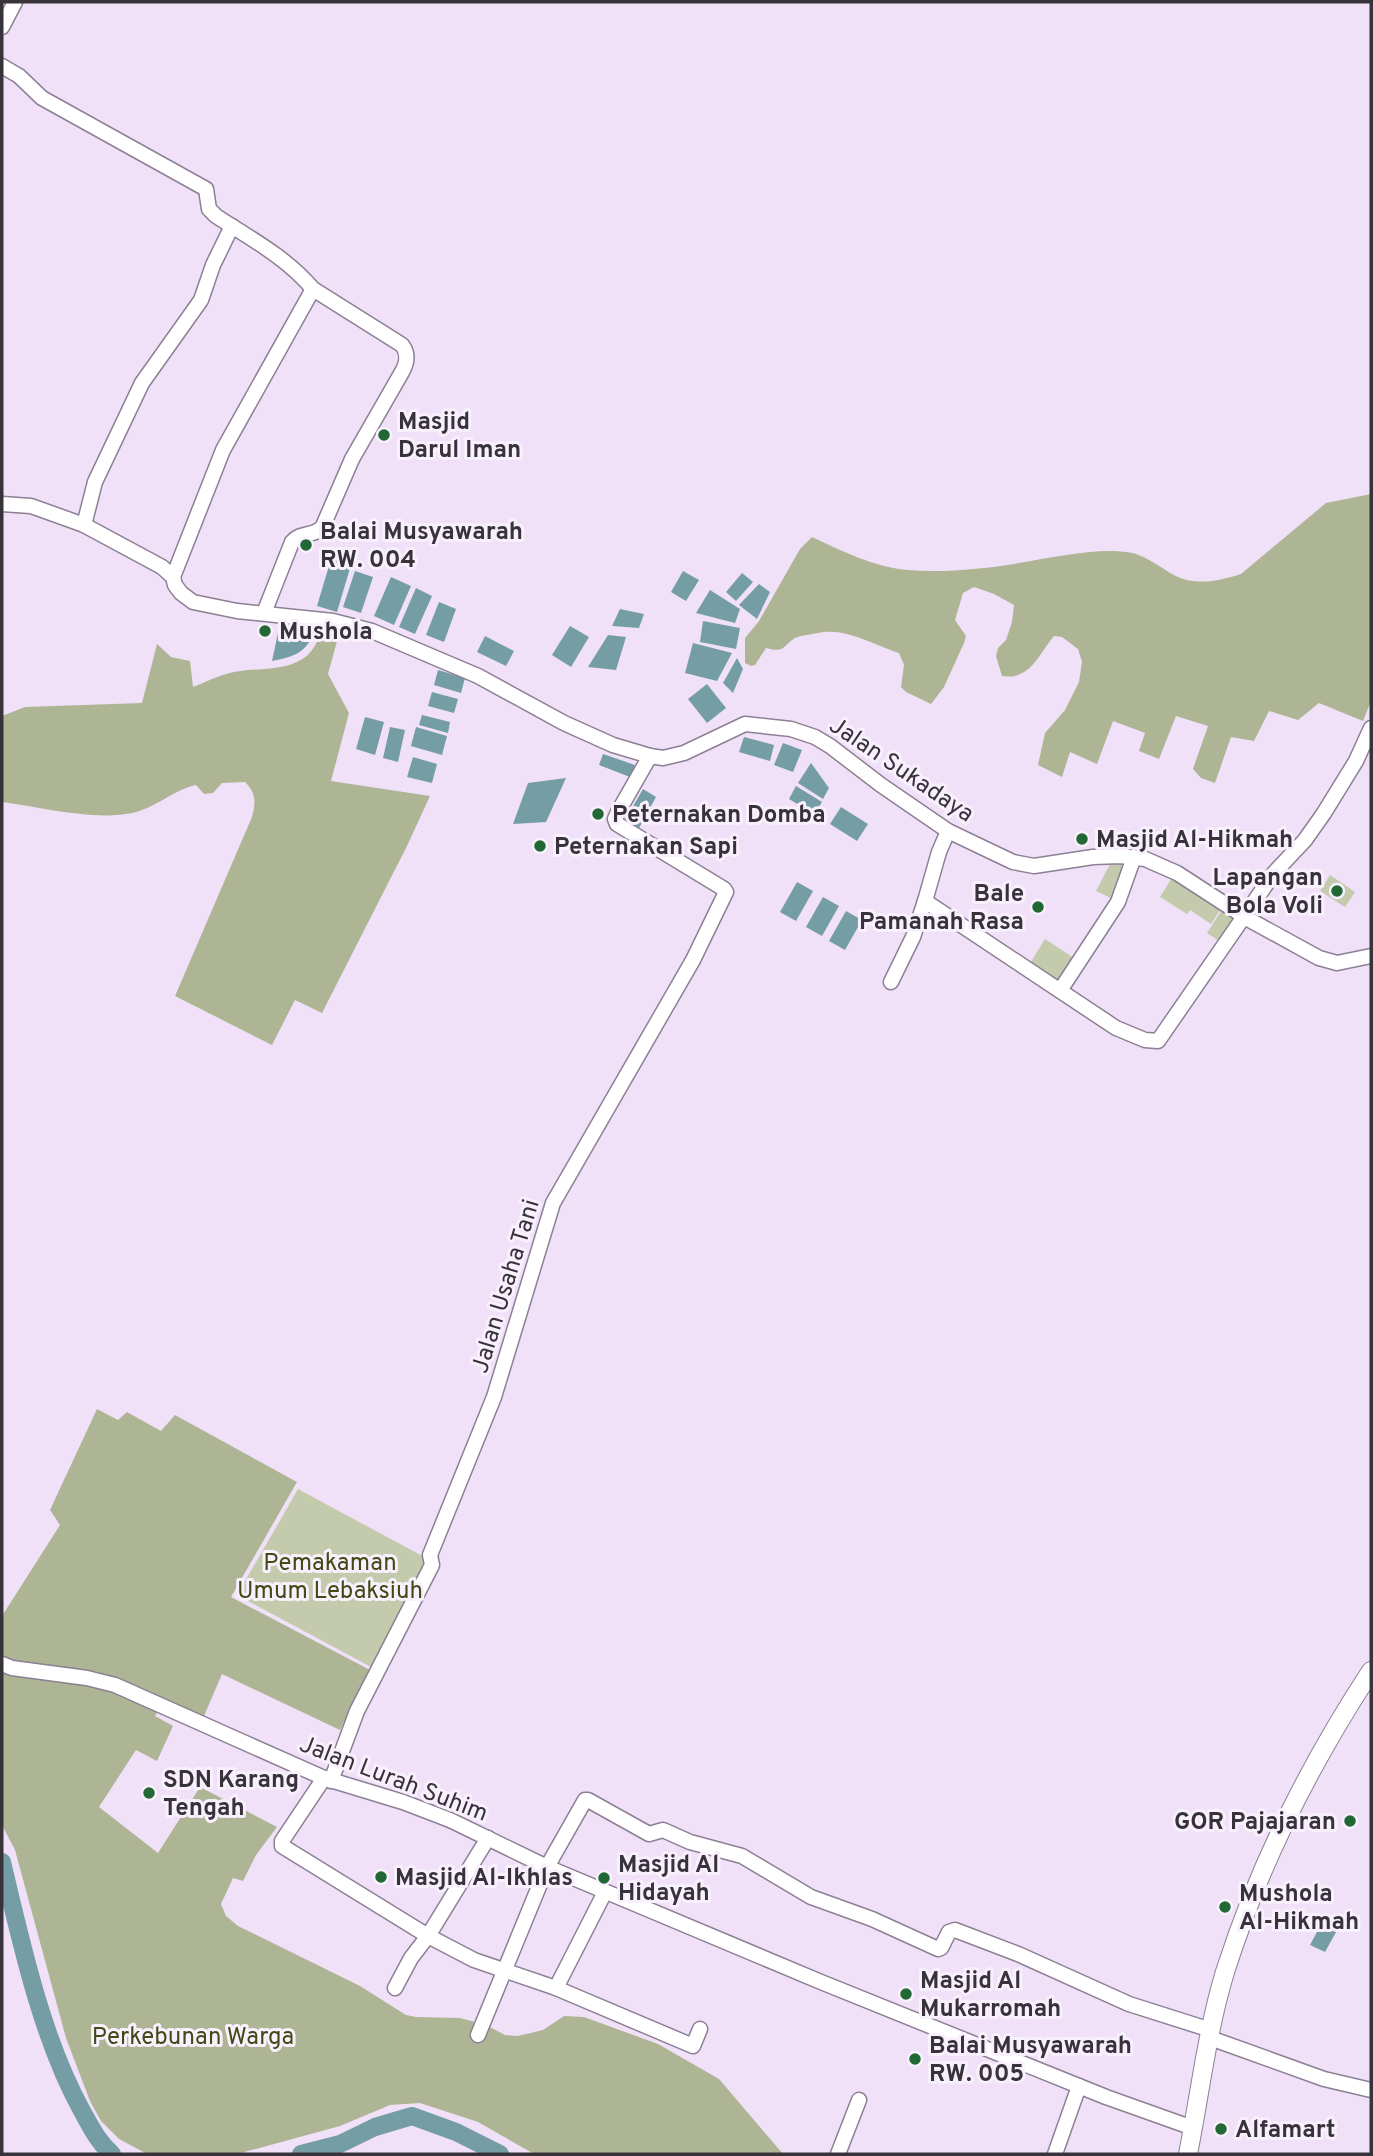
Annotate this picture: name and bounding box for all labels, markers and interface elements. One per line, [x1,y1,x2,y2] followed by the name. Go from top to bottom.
[398,408,521,466] place label: Masjid Darul Iman
[376,427,392,443] marker: Masjid Darul Iman
[320,518,523,576] place label: Balai Musyawarah RW. 004
[298,537,314,553] marker: Balai Musyawarah RW. 004
[279,618,373,648] place label: Mushola
[257,623,273,639] marker: Mushola
[823,711,979,830] street label: Jalan Sukadaya
[612,801,826,831] place label: Peternakan Domba
[590,806,606,822] marker: Peternakan Domba
[1096,826,1293,856] place label: Masjid Al-Hikmah
[1074,831,1090,847] marker: Masjid Al-Hikmah
[554,833,738,863] place label: Peternakan Sapi
[532,838,548,854] marker: Peternakan Sapi
[1213,864,1323,922] place label: Lapangan Bola Voli
[859,880,1024,938] place label: Bale Pamanah Rasa
[1329,883,1345,899] marker: Lapangan Bola Voli
[1030,899,1046,915] marker: Bale Pamanah Rasa
[466,1196,548,1377] street label: Jalan Usaha Tani
[237,1549,423,1607] park label: Pemakaman Umum Lebaksiuh
[295,1730,492,1830] street label: Jalan Lurah Suhim
[163,1766,299,1824] place label: SDN Karang Tengah
[141,1785,157,1801] marker: SDN Karang Tengah
[1174,1808,1336,1838] place label: GOR Pajajaran
[1342,1813,1358,1829] marker: GOR Pajajaran
[618,1851,719,1909] place label: Masjid Al Hidayah
[395,1864,573,1894] place label: Masjid Al-Ikhlas
[373,1869,389,1885] marker: Masjid Al-Ikhlas
[596,1870,612,1886] marker: Masjid Al Hidayah
[1239,1880,1359,1938] place label: Mushola Al-Hikmah
[1217,1899,1233,1915] marker: Mushola Al-Hikmah
[920,1967,1061,2025] place label: Masjid Al Mukarromah
[898,1986,914,2002] marker: Masjid Al Mukarromah
[92,2023,294,2053] park label: Perkebunan Warga
[929,2032,1132,2090] place label: Balai Musyawarah RW. 005
[907,2051,923,2067] marker: Balai Musyawarah RW. 005
[1235,2116,1335,2146] place label: Alfamart
[1213,2121,1229,2137] marker: Alfamart

